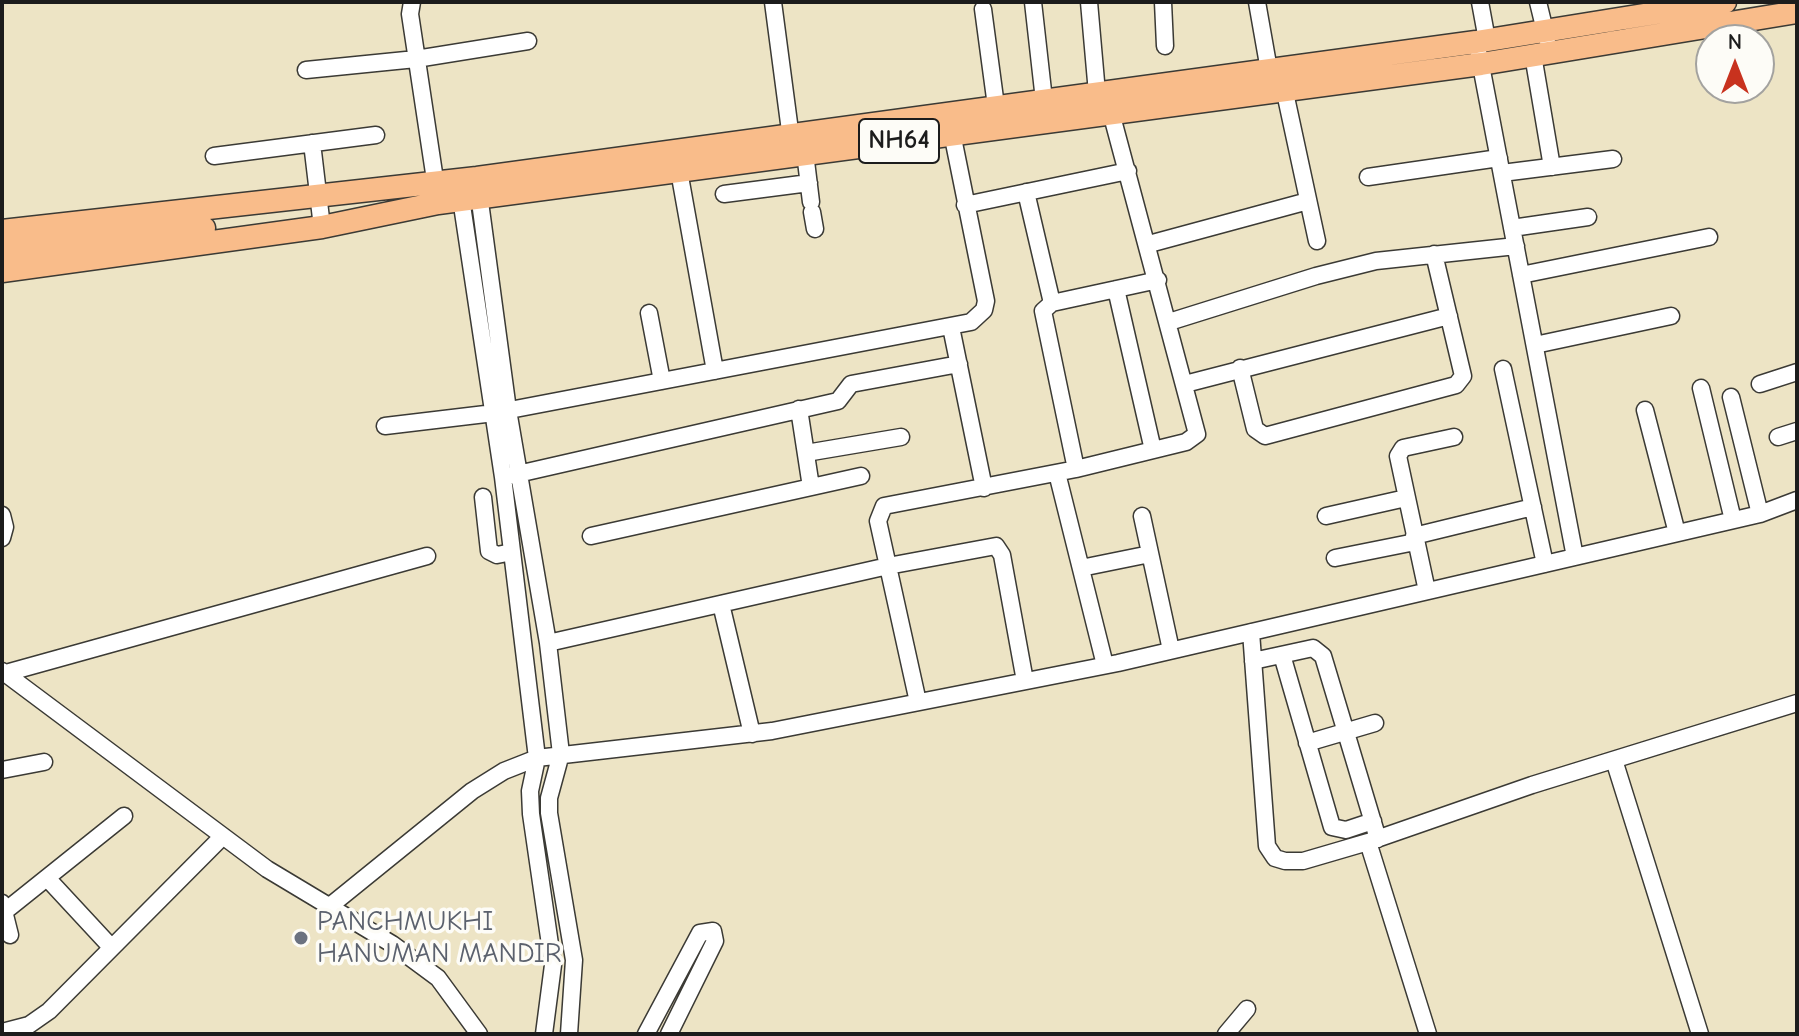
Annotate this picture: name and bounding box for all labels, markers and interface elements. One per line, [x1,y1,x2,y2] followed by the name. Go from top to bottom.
[1695,24,1775,104] north arrow
[1728,29,1742,55] text: N
[859,119,939,163] road number: NH64
[317,905,561,971] place label: PANCHMUKHI HANUMAN MANDIR
[292,929,310,947] marker: PANCHMUKHI HANUMAN MANDIR

